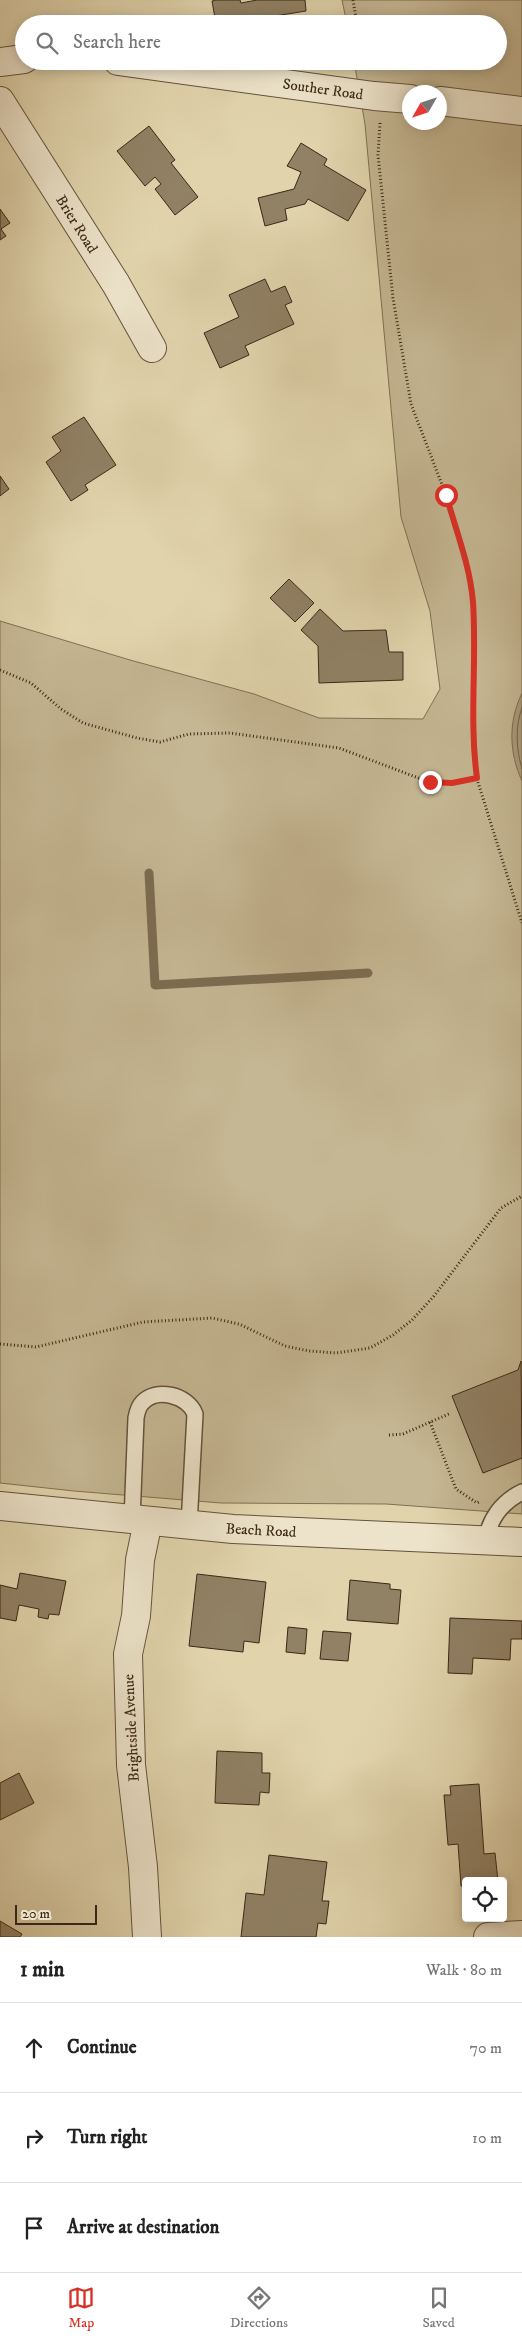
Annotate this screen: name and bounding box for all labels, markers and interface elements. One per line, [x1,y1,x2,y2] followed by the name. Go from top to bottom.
[15,15,507,70] search box
[33,29,61,57] icon: search
[73,31,161,54] text: Search here
[281,74,365,105] street label: Souther Road
[402,85,447,130] north arrow
[51,192,102,257] street label: Brier Road
[435,484,458,507] route start
[419,771,442,794] route end
[225,1519,297,1542] street label: Beach Road
[119,1674,144,1782] street label: Brightside Avenue
[462,1877,507,1922] map controls
[462,1877,507,1922] button: locate
[15,1902,98,1925] scale bar
[22,1905,50,1923] text: 20 m
[20,1957,64,1983] text: 1 min
[426,1960,502,1980] text: Walk · 80 m
[20,2034,48,2062] icon: ahead
[67,2036,137,2059] text: Continue
[470,2038,502,2058] text: 70 m
[20,2124,48,2152] icon: right
[67,2126,147,2149] text: Turn right
[472,2128,502,2148] text: 10 m
[20,2214,48,2242] icon: arrive
[67,2216,219,2239] text: Arrive at destination
[67,2284,95,2332] tab: Map
[230,2284,288,2332] tab: Directions
[423,2284,455,2332] tab: Saved

